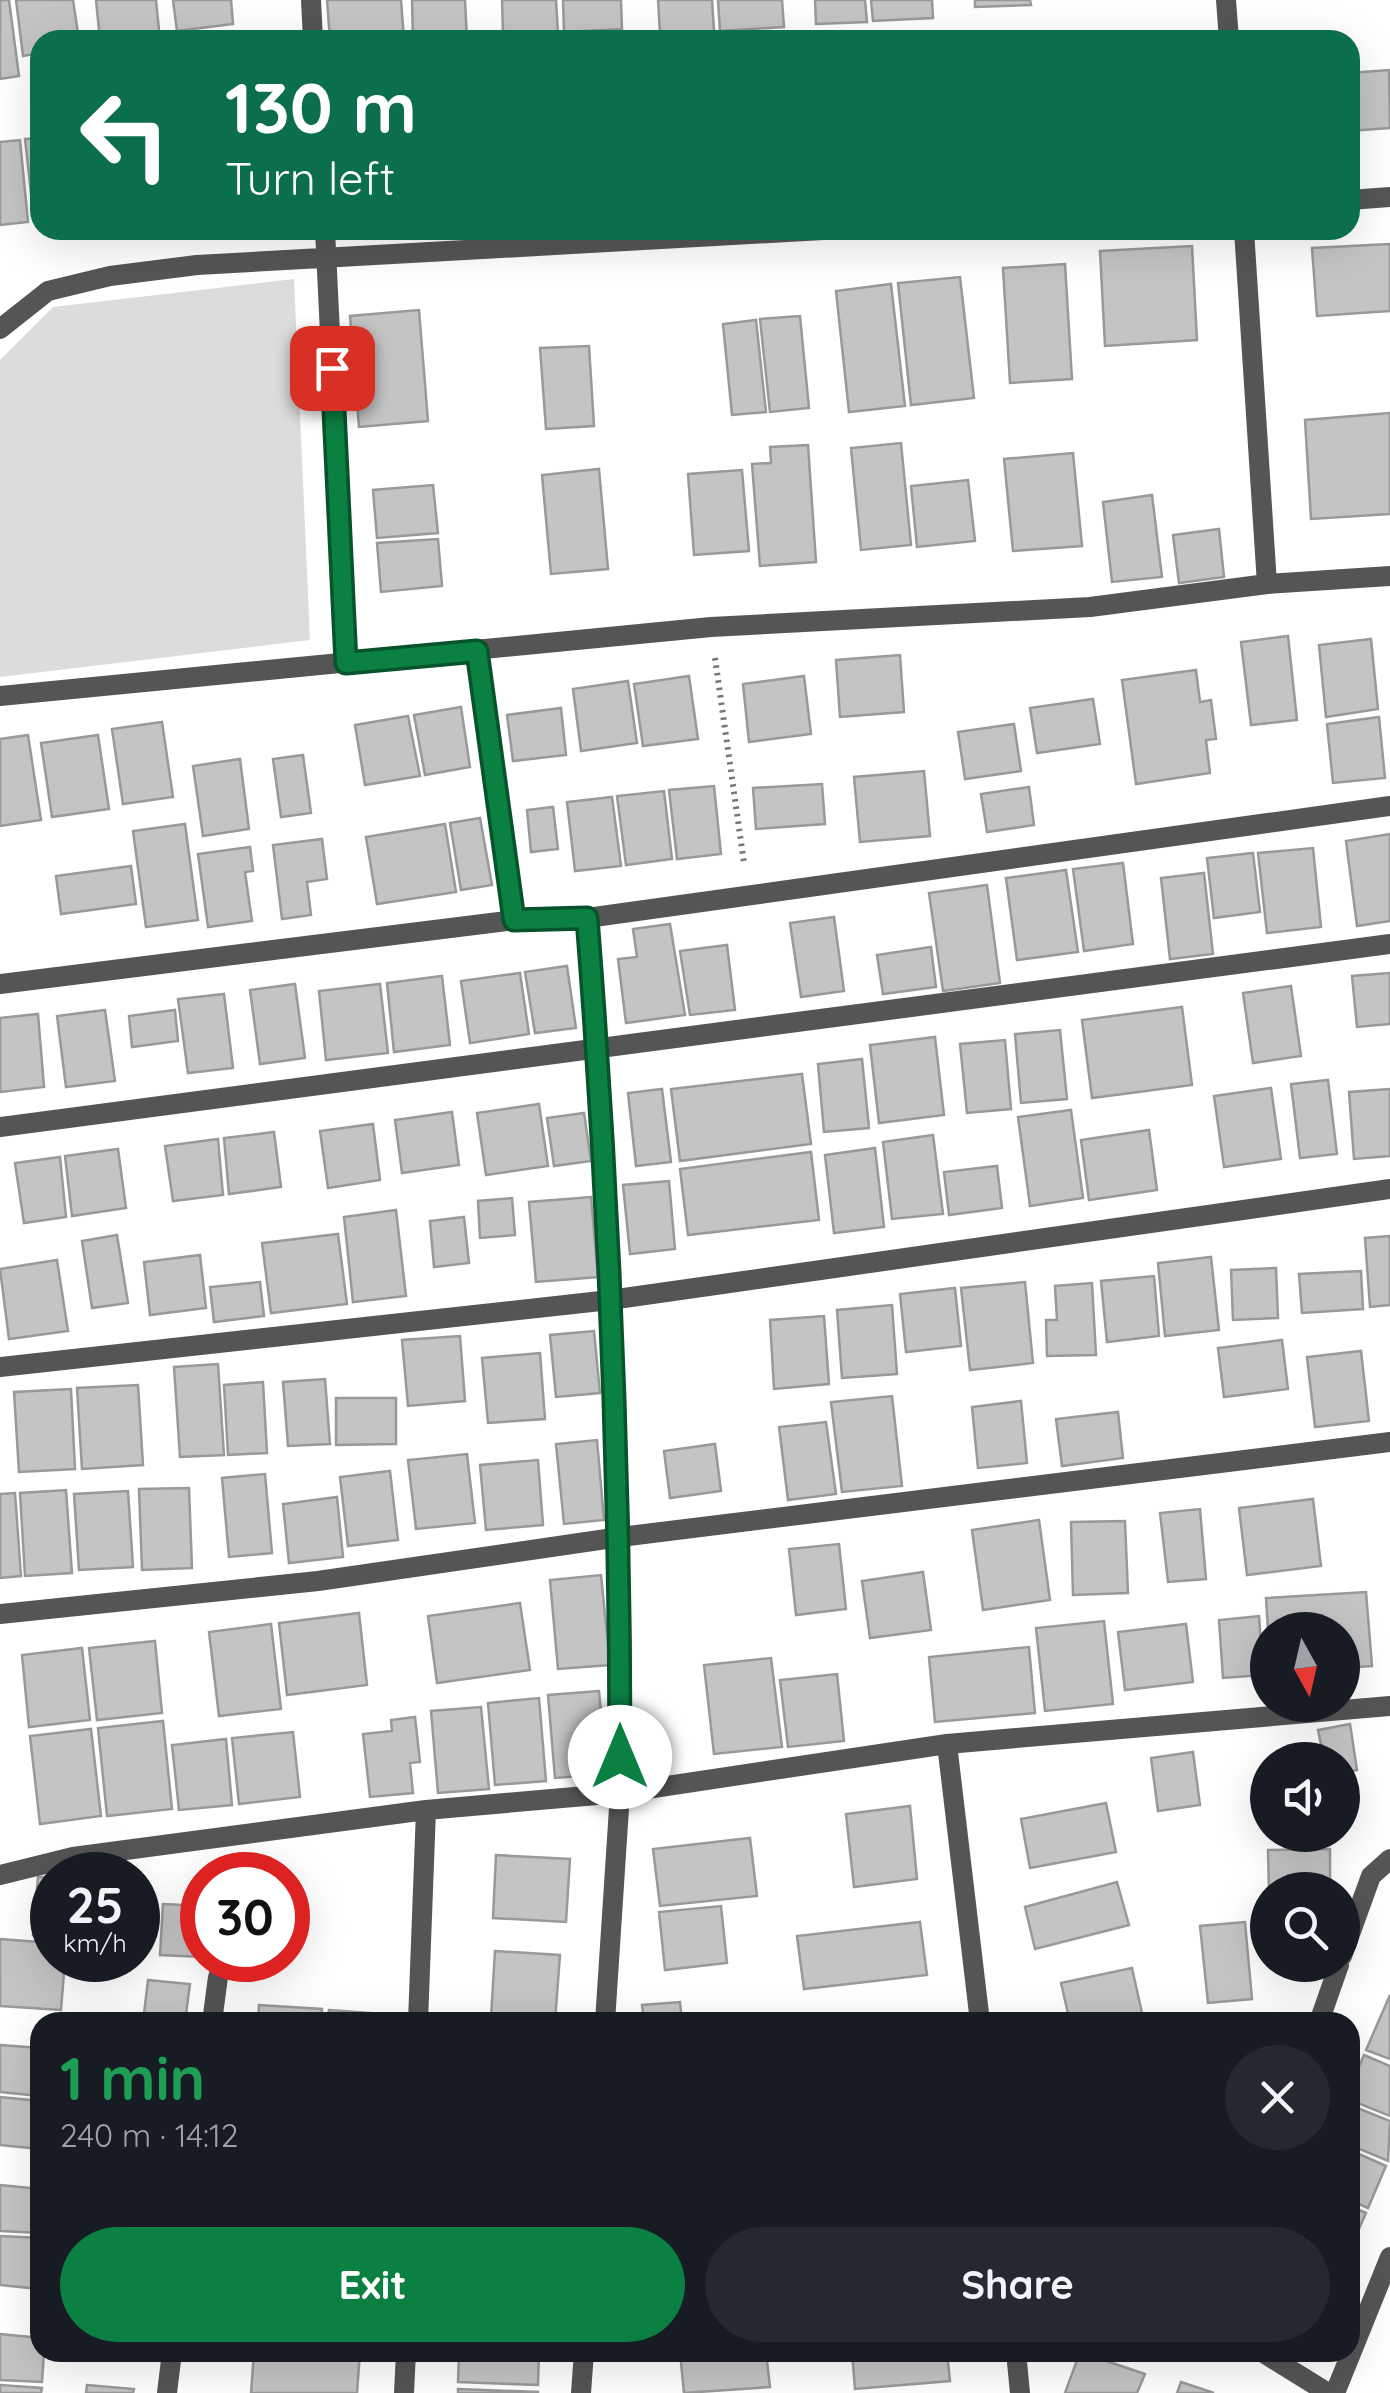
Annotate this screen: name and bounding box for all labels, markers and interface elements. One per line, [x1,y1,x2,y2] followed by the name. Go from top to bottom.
[225,63,417,151] text: 130 m
[60,70,190,200] icon: left
[225,150,395,206] text: Turn left
[290,326,375,411] pin
[305,341,360,396] icon: arrive
[1250,1612,1360,1722] north arrow
[1250,1612,1360,1982] map controls
[568,1705,672,1809] position arrow
[1250,1742,1360,1852] button: sound
[180,1852,310,1982] speed limit sign: 30
[1250,1872,1360,1982] button: search
[66,1873,124,1936] text: 25
[63,1927,127,1958] text: km/h
[60,2040,205,2115] text: 1 min
[1225,2045,1330,2150] button: close
[60,2115,239,2155] text: 240 m · 14:12
[60,2227,685,2342] button: Exit
[705,2227,1330,2342] button: Share

